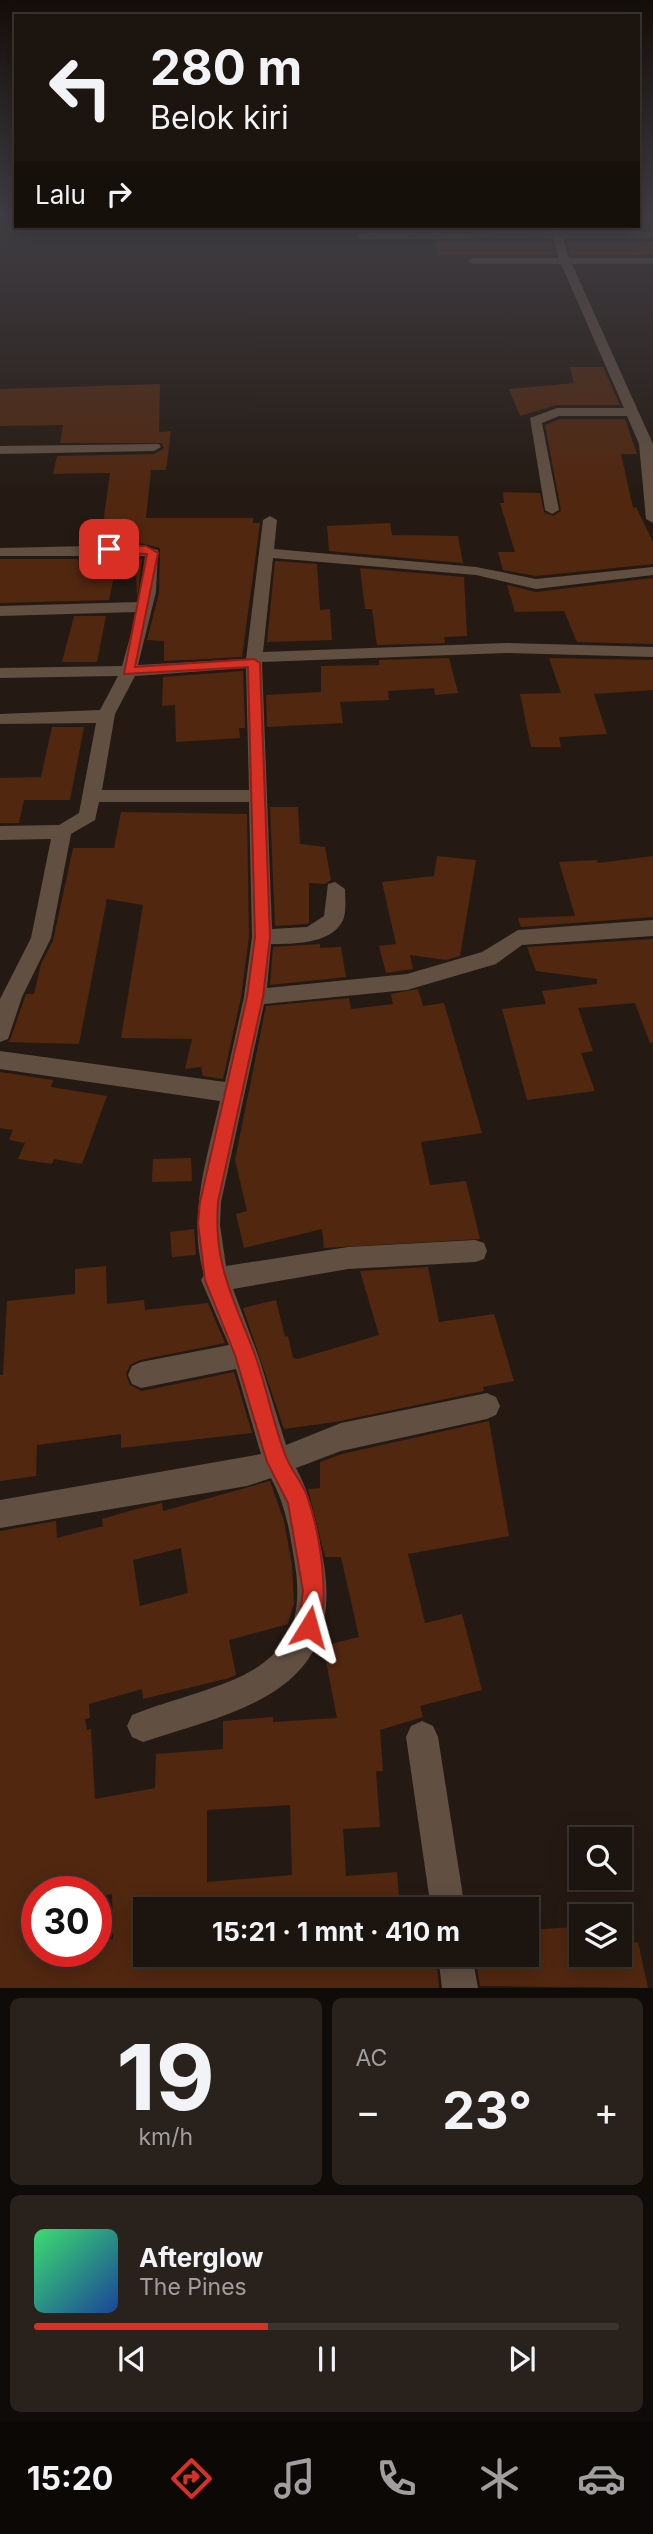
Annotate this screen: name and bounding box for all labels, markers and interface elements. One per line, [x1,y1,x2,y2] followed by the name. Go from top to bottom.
[150,38,302,97] text: 280 m
[35,42,126,133] icon: left
[150,98,289,137] text: Belok kiri
[100,175,138,213] icon: right
[35,179,86,210] text: Lalu
[79,519,139,579] pin
[90,530,128,568] icon: arrive
[272,1590,346,1664] position arrow
[569,1827,632,1967] map controls
[569,1827,632,1890] button: search
[21,1876,112,1967] speed limit sign: 30
[569,1904,632,1967] button: layers
[212,1916,460,1947] text: 15:21 · 1 mnt · 410 m
[117,2022,215,2132] text: 19
[356,2044,387,2072] text: AC
[442,2079,532,2142] text: 23°
[356,2088,381,2134] text: −
[594,2088,619,2134] text: +
[138,2123,193,2151] text: km/h
[139,2242,263,2273] text: Afterglow
[139,2273,247,2301] text: The Pines
[113,2340,151,2378] icon: previous
[308,2340,346,2378] icon: pause
[503,2340,541,2378] icon: next
[167,2454,216,2503] icon: directions
[270,2454,319,2503] icon: music
[372,2454,421,2503] icon: phone
[475,2454,524,2503] icon: climate
[577,2454,626,2503] icon: car
[27,2459,113,2498] text: 15:20

